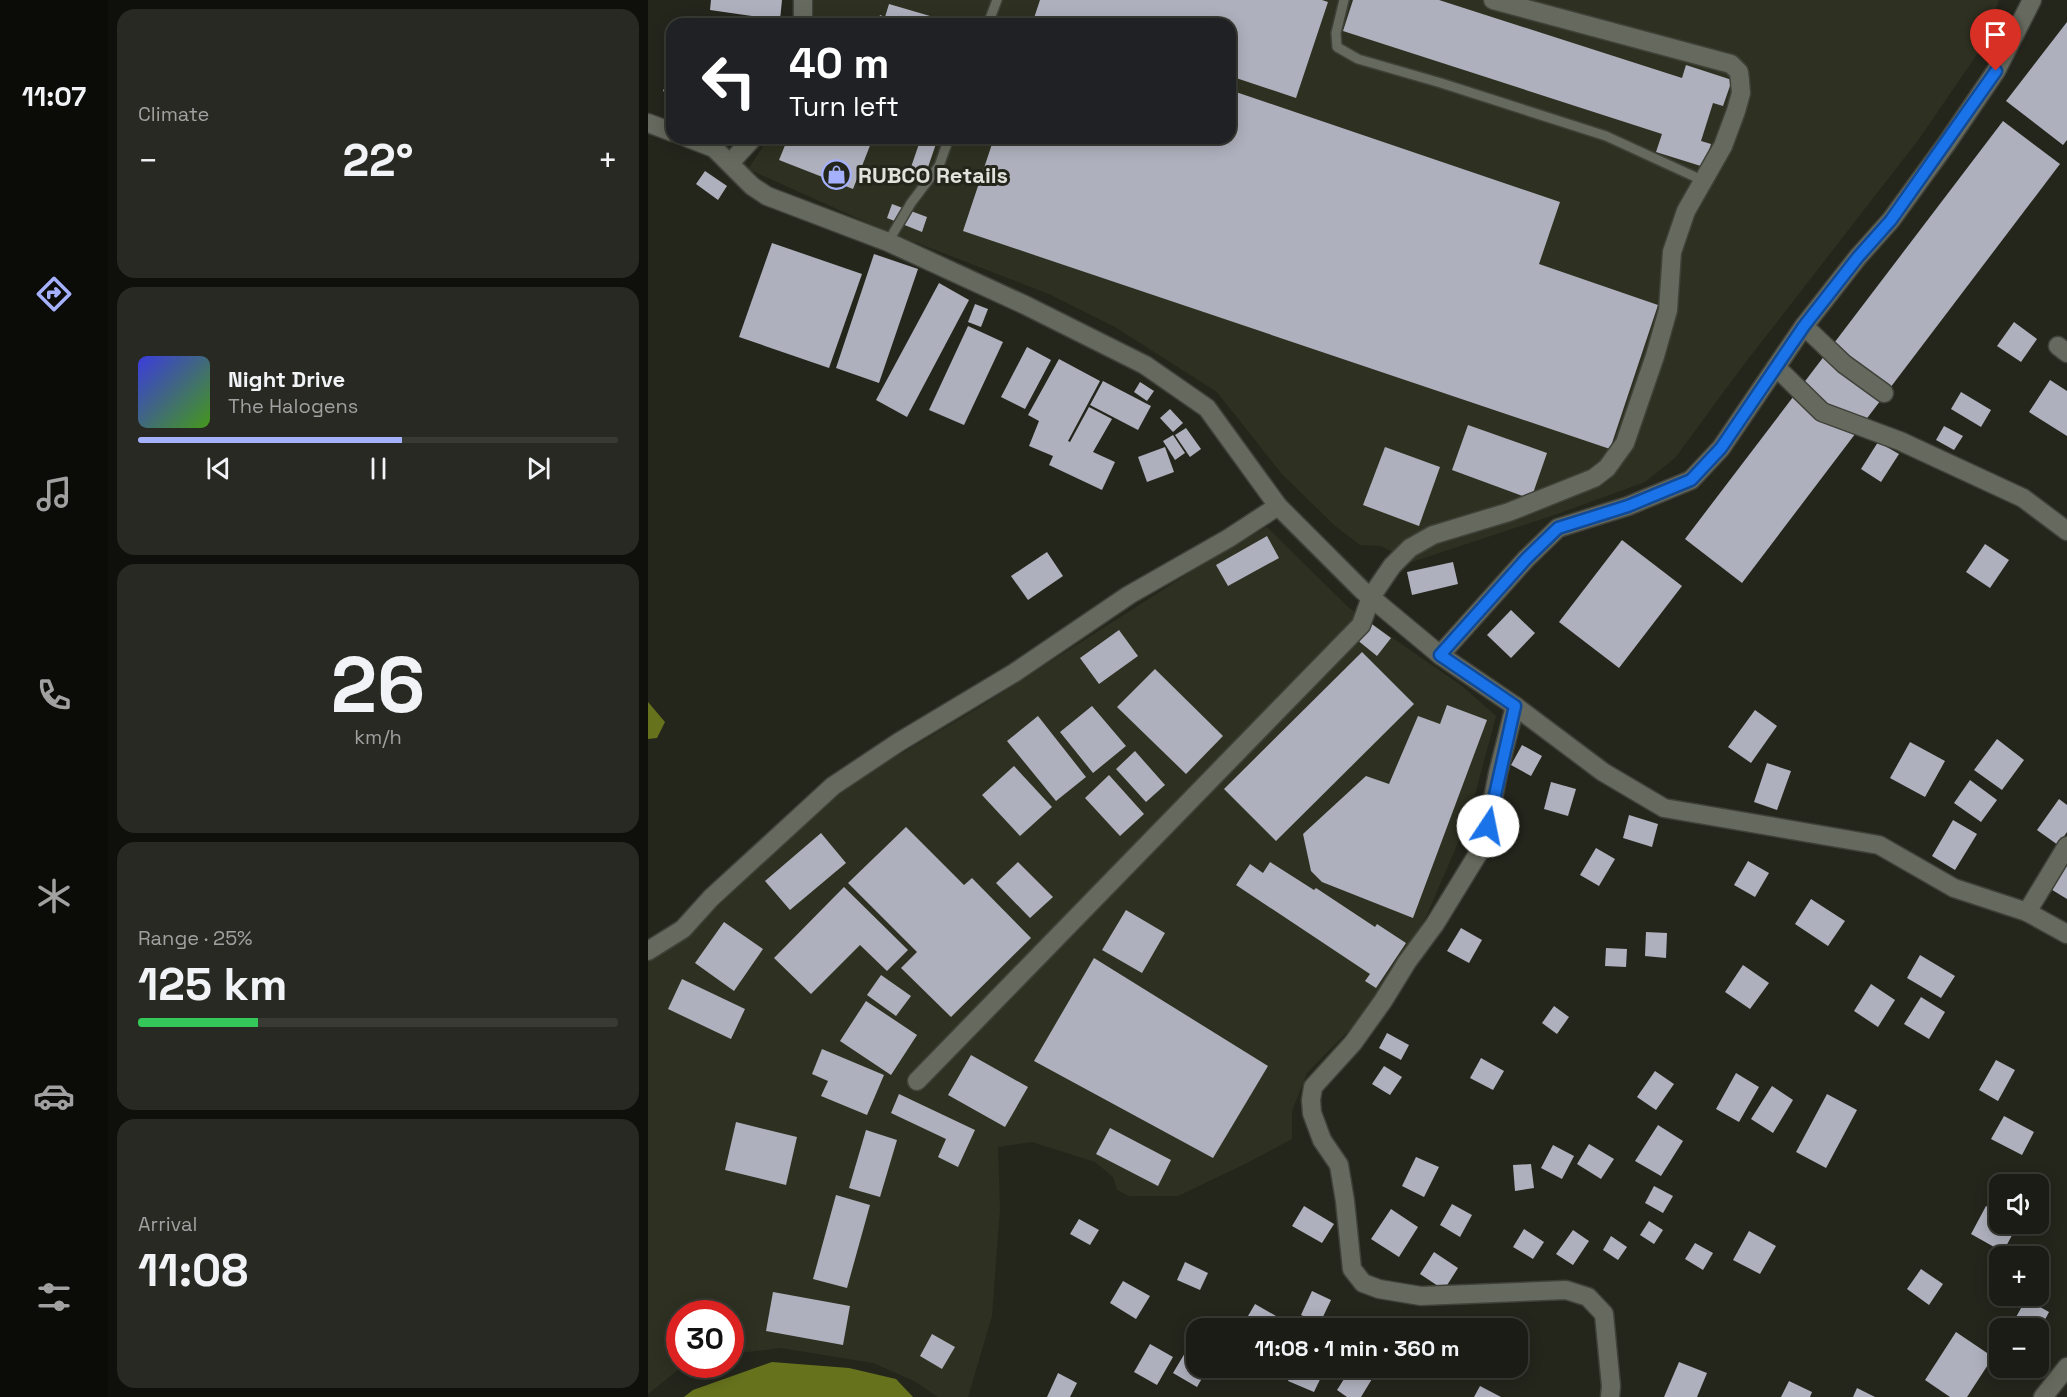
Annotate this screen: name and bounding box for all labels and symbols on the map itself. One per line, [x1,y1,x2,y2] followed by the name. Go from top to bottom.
[1970,9,2021,71] pin
[821,159,853,191] shop icon: RUBCO Retails
[858,161,1008,189] place label: RUBCO Retails
[1456,794,1520,858] position arrow
[666,1300,744,1378] speed limit sign: 30

